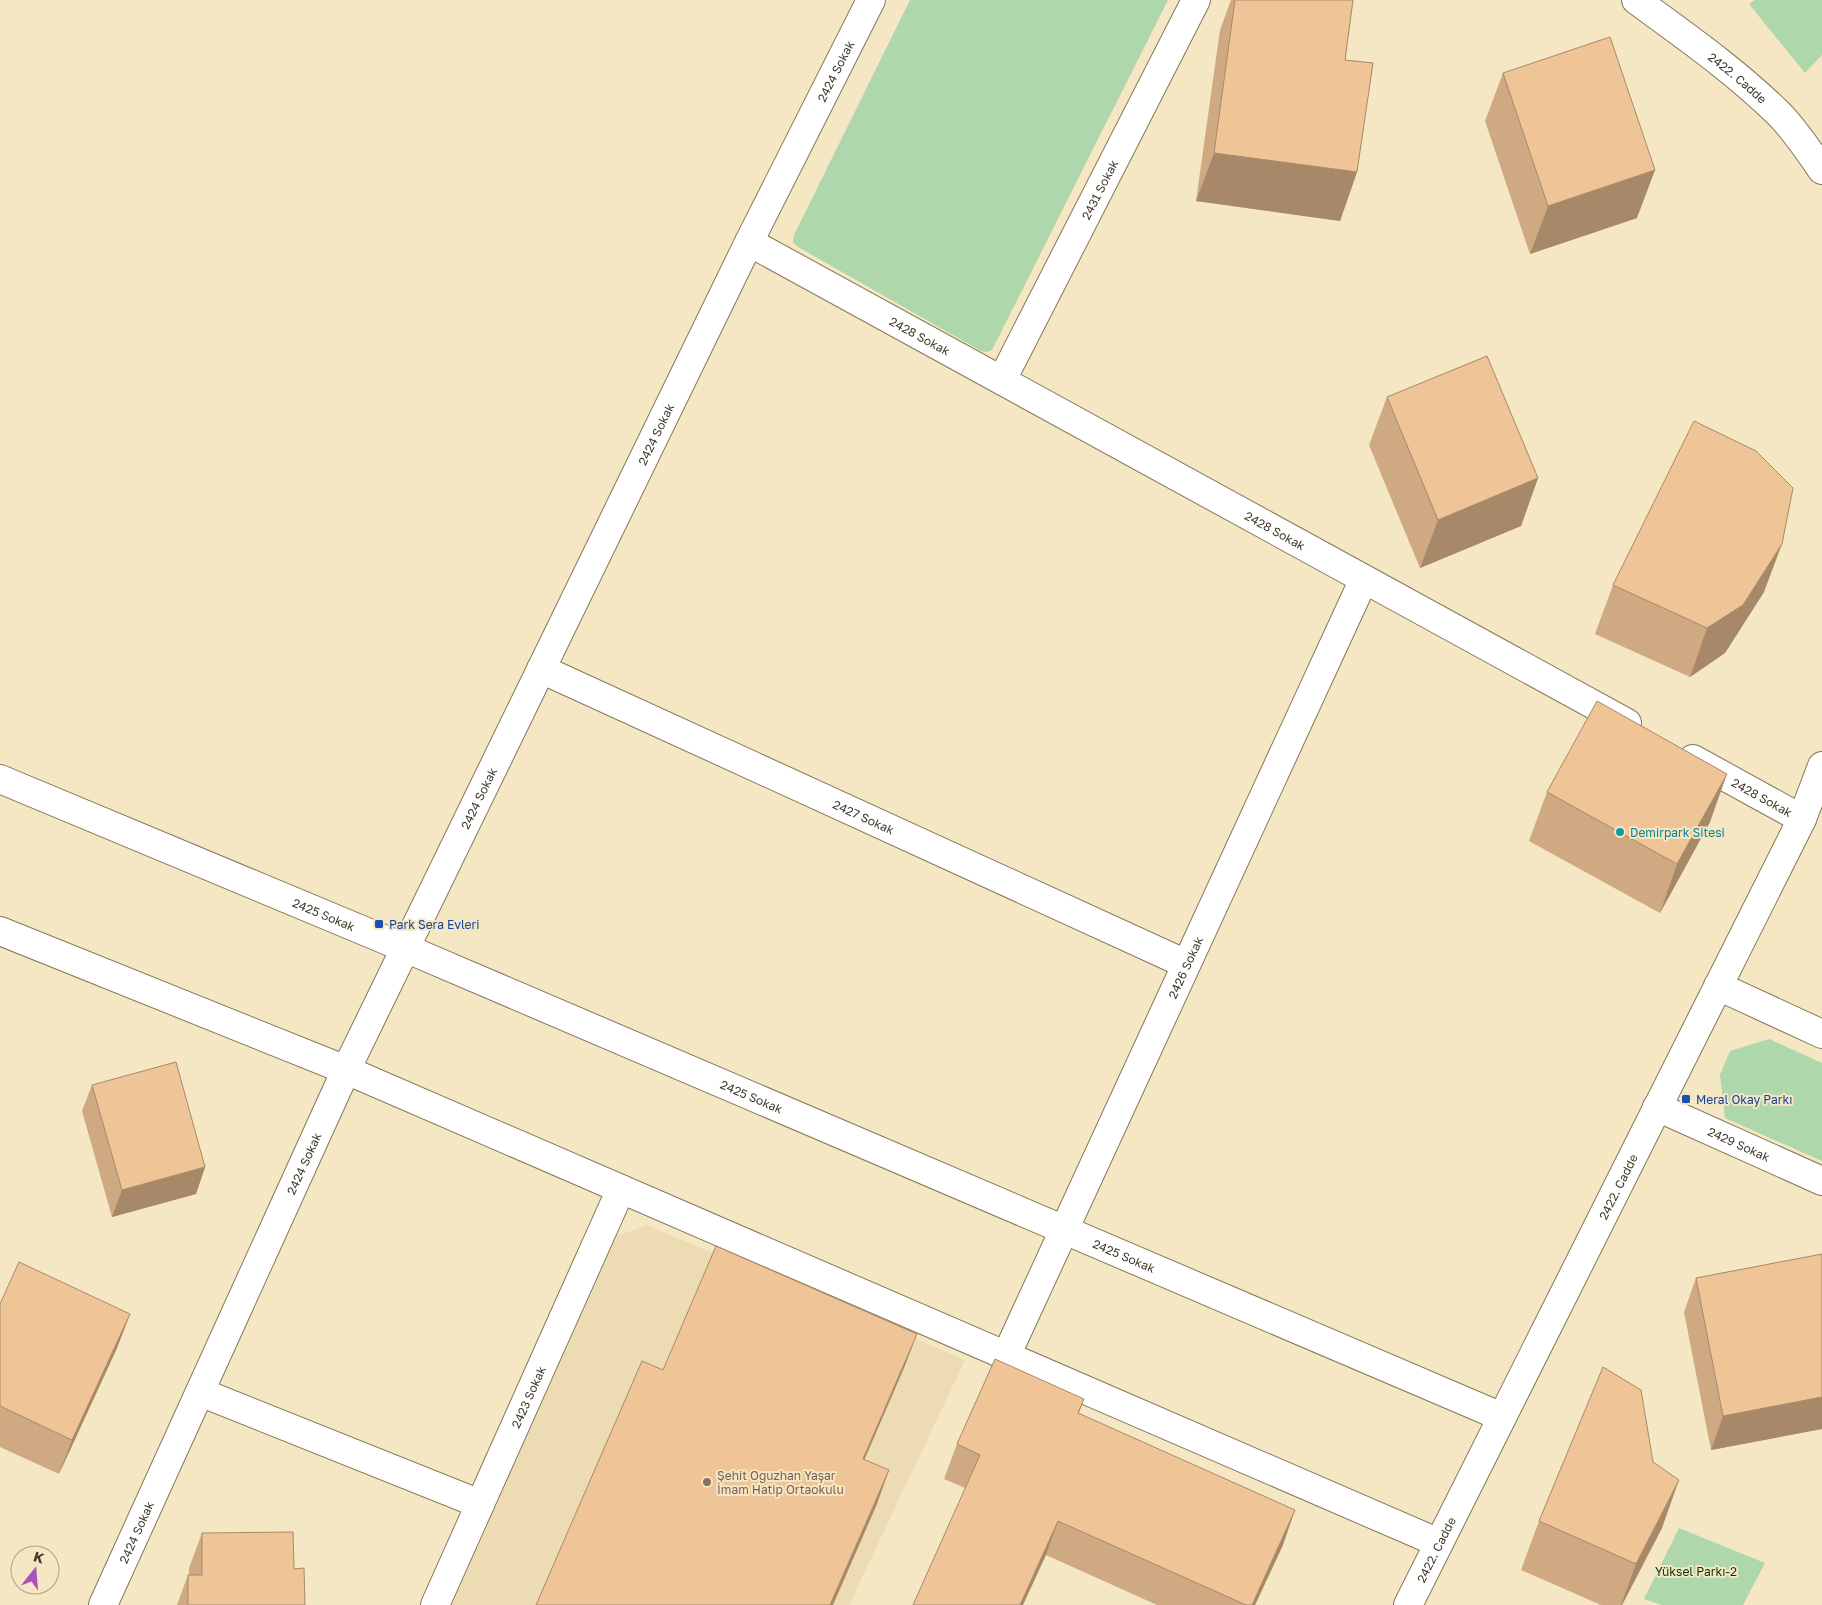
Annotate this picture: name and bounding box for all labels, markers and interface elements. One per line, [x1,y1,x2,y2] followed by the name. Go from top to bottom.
[814,38,857,104] street label: 2424 Sokak
[1706,49,1770,106] street label: 2422. Cadde
[1078,157,1121,222] street label: 2431 Sokak
[887,313,953,358] street label: 2428 Sokak
[634,400,677,467] street label: 2424 Sokak
[1242,508,1308,553] street label: 2428 Sokak
[457,765,500,831] street label: 2424 Sokak
[1729,774,1795,820] street label: 2428 Sokak
[831,796,897,837] street label: 2427 Sokak
[1630,825,1725,840] place label: Demirpark Sitesi
[1614,826,1626,838] marker: Demirpark Sitesi
[290,894,358,934] street label: 2425 Sokak
[389,917,479,932] place label: Park Sera Evleri
[373,918,385,930] marker: Park Sera Evleri
[1164,934,1206,1001] street label: 2426 Sokak
[718,1076,785,1116] street label: 2425 Sokak
[1696,1092,1792,1107] place label: Meral Okay Parkı
[1680,1093,1692,1105] marker: Meral Okay Parkı
[1706,1123,1773,1164] street label: 2429 Sokak
[283,1130,324,1197] street label: 2424 Sokak
[1595,1151,1640,1222] street label: 2422. Cadde
[1091,1236,1158,1276] street label: 2425 Sokak
[508,1363,549,1430] street label: 2423 Sokak
[717,1468,844,1497] place label: Şehit Oğuzhan Yaşar İmam Hatip Ortaokulu
[701,1476,713,1488] marker: Şehit Oğuzhan Yaşar İmam Hatip Ortaokulu
[115,1498,157,1566] street label: 2424 Sokak
[1413,1514,1459,1585] street label: 2422. Cadde
[10,1545,60,1595] north arrow
[32,1547,46,1567] text: K
[1655,1564,1737,1579] park label: Yüksel Parkı-2

